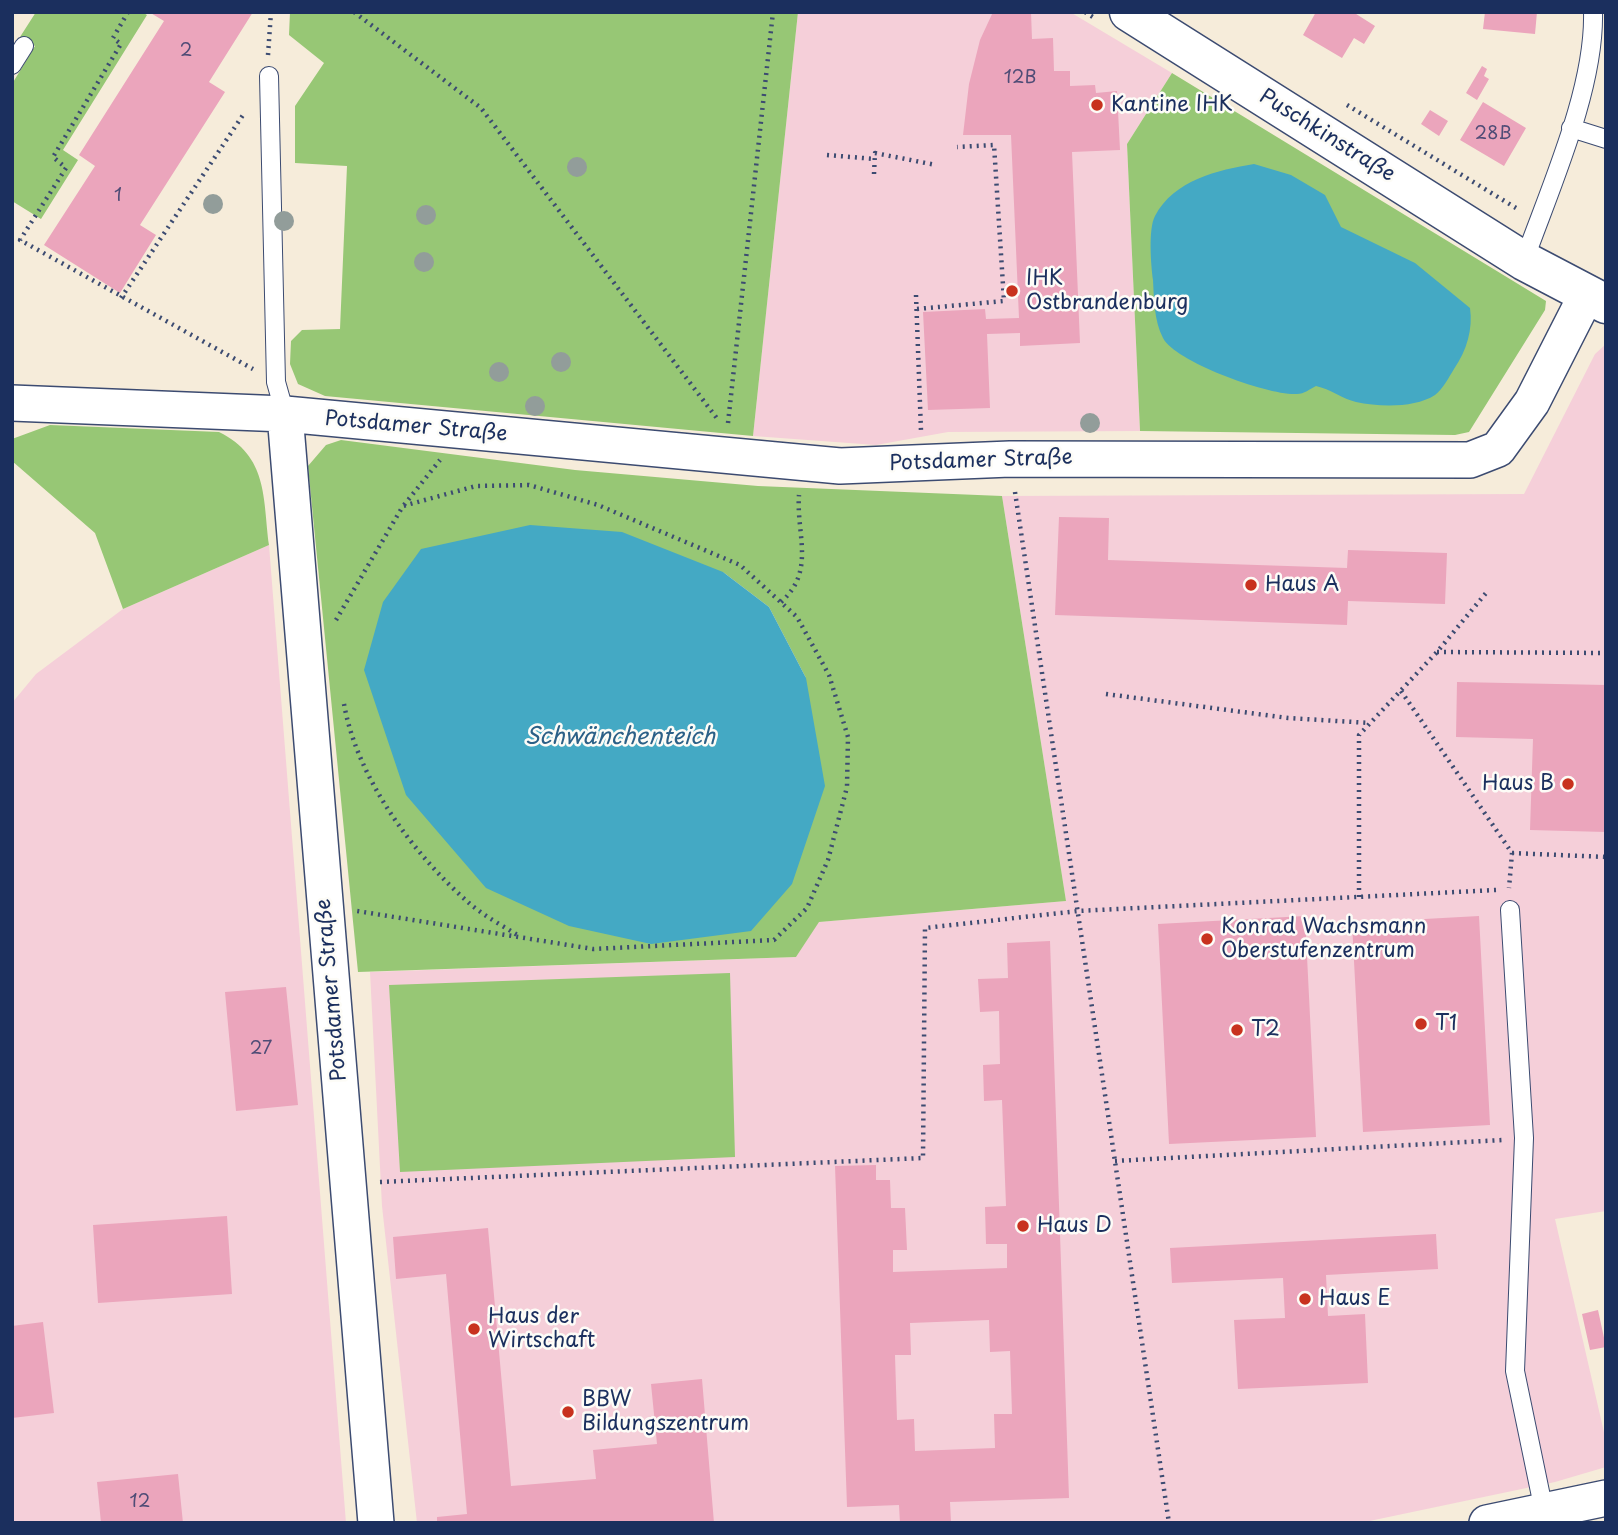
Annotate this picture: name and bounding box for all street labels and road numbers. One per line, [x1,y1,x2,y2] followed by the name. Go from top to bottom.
[1254,84,1400,188] street label: Puschkinstraße
[324,406,508,448] street label: Potsdamer Straße
[889,445,1073,477] street label: Potsdamer Straße
[311,898,353,1082] street label: Potsdamer Straße

